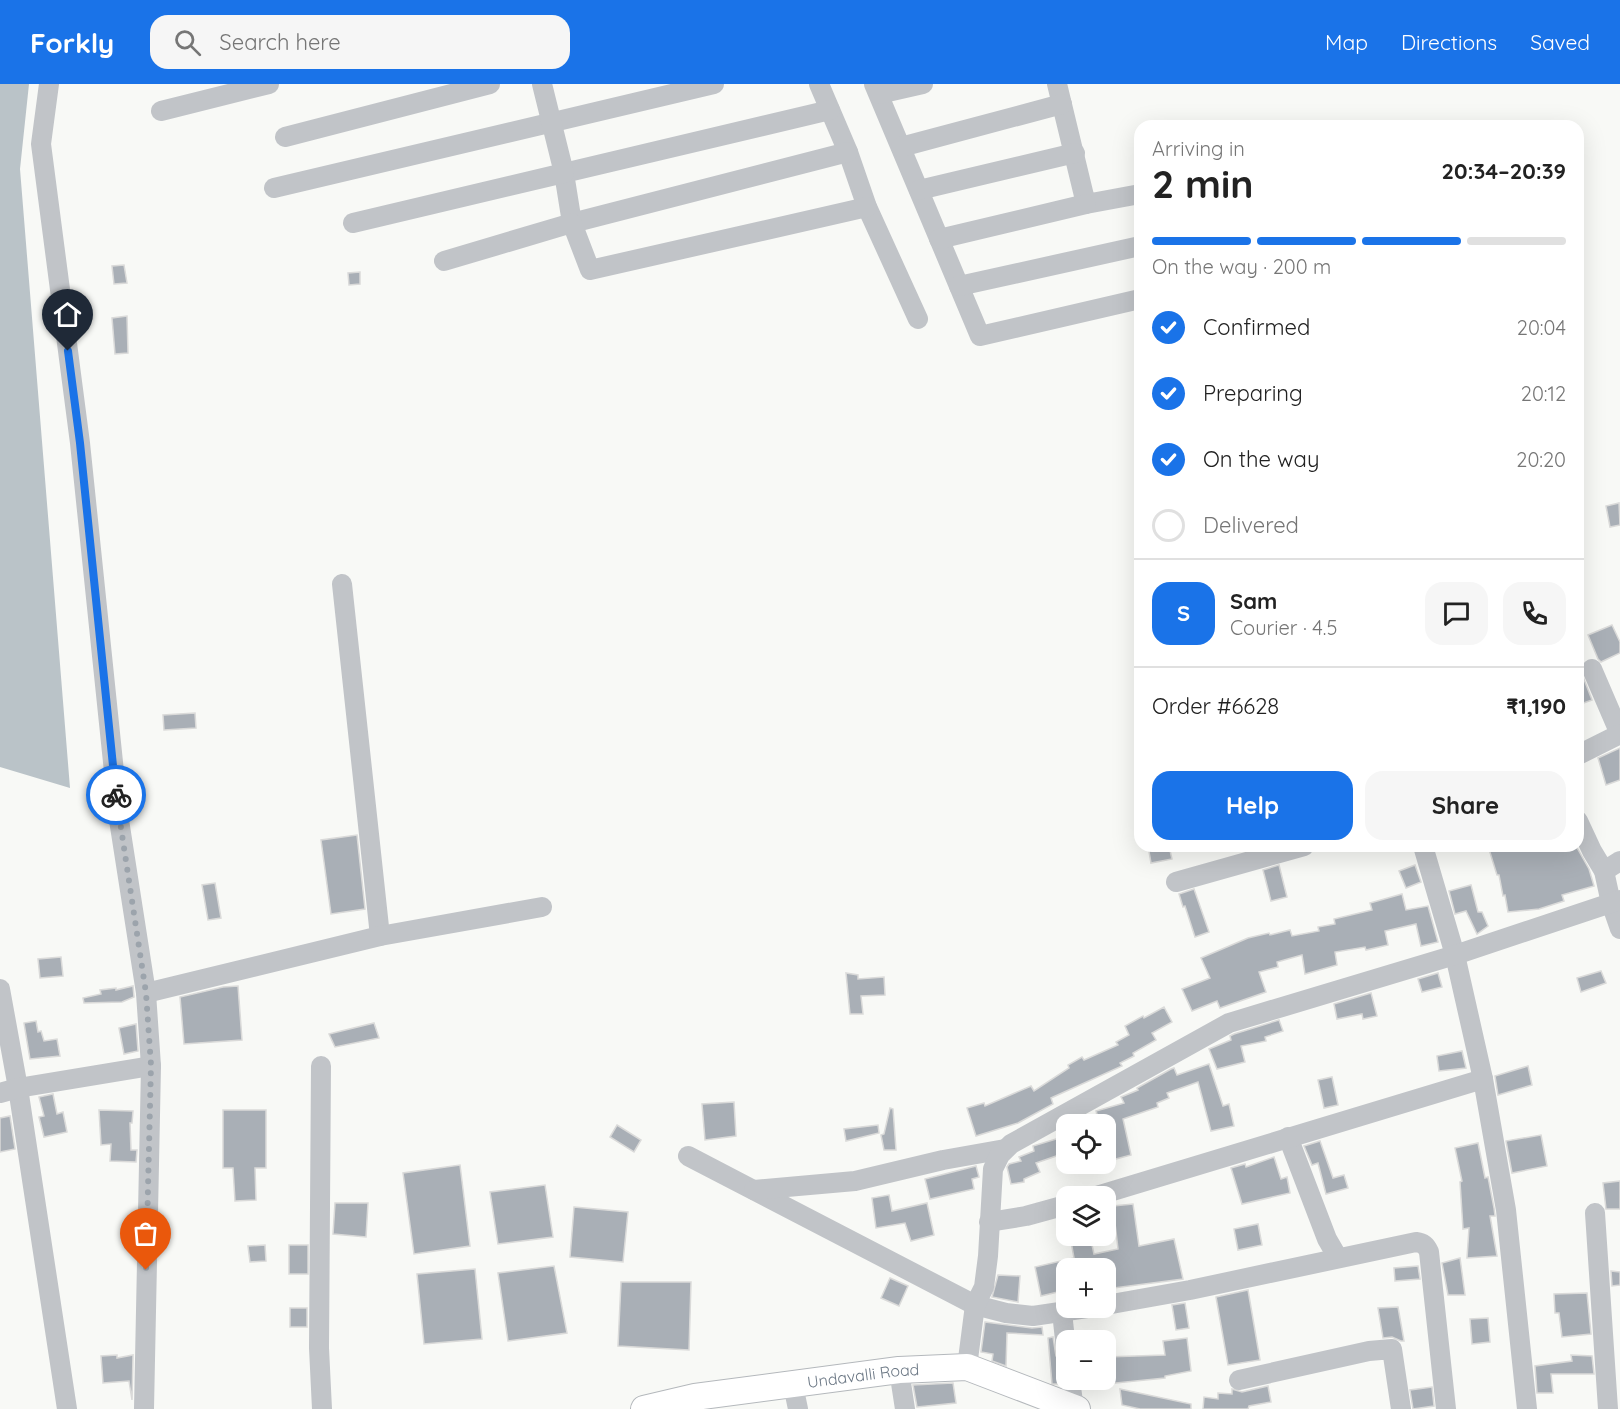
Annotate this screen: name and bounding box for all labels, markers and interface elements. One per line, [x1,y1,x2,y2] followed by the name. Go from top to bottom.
[150,15,570,69] search box
[30,25,114,60] text: Forkly
[171,26,204,59] icon: search
[219,28,341,56] text: Search here
[1325,29,1368,55] text: Map
[1401,29,1497,55] text: Directions
[1530,29,1590,55] text: Saved
[1152,136,1245,161] text: Arriving in
[1442,157,1566,185] text: 20:34–20:39
[1152,159,1254,208] text: 2 min
[1152,254,1331,279] text: On the way · 200 m
[42,289,93,351] pin
[51,298,84,331] icon: home
[1152,311,1185,344] icon: check
[1203,313,1310,341] text: Confirmed
[1517,315,1566,340] text: 20:04
[1152,377,1185,410] icon: check
[1203,379,1303,407] text: Preparing
[1521,381,1566,406] text: 20:12
[1152,443,1185,476] icon: check
[1203,445,1319,473] text: On the way
[1516,447,1566,472] text: 20:20
[1203,511,1299,539] text: Delivered
[1425,582,1488,645] button: chat
[1503,582,1566,645] button: phone
[1230,587,1277,615] text: Sam
[1177,599,1190,627] text: S
[1230,615,1337,640] text: Courier · 4.5
[1152,692,1279,720] text: Order #6628
[1506,692,1566,720] text: ₹1,190
[86,765,146,825] courier
[1152,771,1353,840] button: Help
[1365,771,1566,840] button: Share
[100,779,133,812] icon: bike
[1056,1114,1116,1390] map controls
[1056,1114,1116,1174] button: locate
[1056,1186,1116,1246] button: layers
[120,1208,171,1270] pin
[129,1217,162,1250] icon: bag
[1056,1258,1116,1318] button: +
[1056,1330,1116,1390] button: −
[806,1359,920,1392] street label: Undavalli Road

